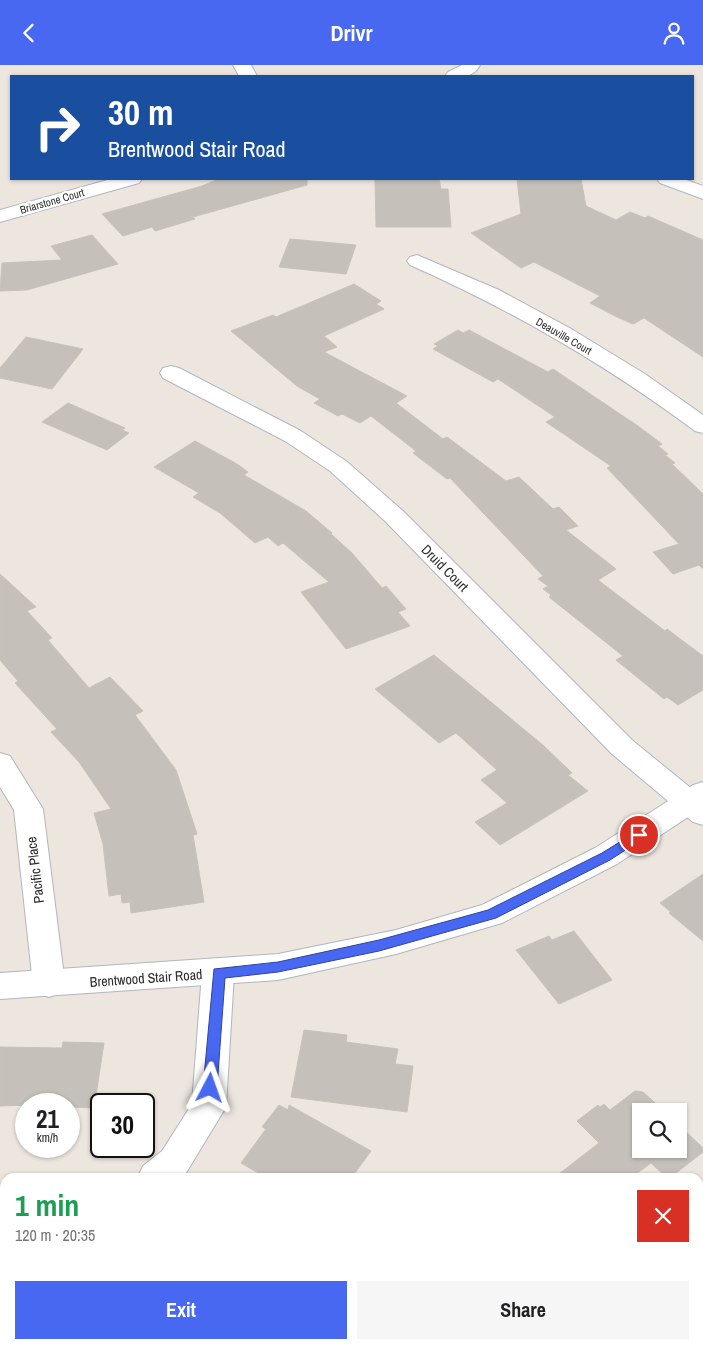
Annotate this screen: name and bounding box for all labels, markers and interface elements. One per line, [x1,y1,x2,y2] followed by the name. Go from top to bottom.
[330,18,373,48] text: Drivr
[15,19,43,47] icon: back
[660,19,688,47] icon: person
[108,89,173,136] text: 30 m
[25,95,90,160] icon: right
[108,134,286,164] text: Brentwood Stair Road
[18,185,86,217] street label: Briarstone Court
[534,314,595,358] street label: Deauville Court
[418,541,472,595] street label: Druid Court
[618,814,660,856] pin
[625,821,653,849] icon: arrive
[22,836,48,904] street label: Pacific Place
[89,965,203,991] street label: Brentwood Stair Road
[183,1061,235,1113] position arrow
[90,1093,155,1158] speed limit sign: 30
[36,1102,59,1136] text: 21
[632,1103,687,1158] map controls
[632,1103,687,1158] button: search
[37,1130,58,1146] text: km/h
[15,1185,79,1225] text: 1 min
[637,1190,689,1242] button: close
[15,1224,95,1246] text: 120 m · 20:35
[15,1281,347,1339] button: Exit
[357,1281,689,1339] button: Share

